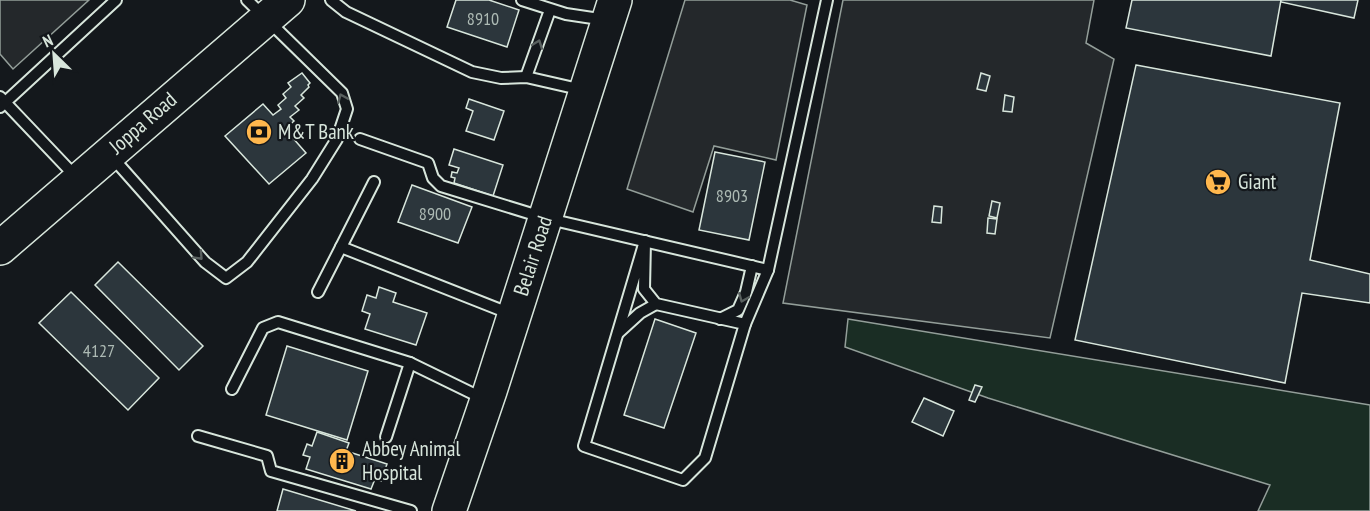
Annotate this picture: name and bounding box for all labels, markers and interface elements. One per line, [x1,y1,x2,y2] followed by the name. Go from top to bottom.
[467,7,499,30] house number: 8910
[24,24,84,84] north arrow
[40,30,56,51] text: N
[530,39,543,49] one-way arrow
[102,86,182,160] street label: Joppa Road
[337,93,349,104] one-way arrow
[244,117,274,147] bank icon: M&T Bank
[278,118,354,145] place label: M&T Bank
[1203,167,1233,197] supermarket icon: Giant
[1238,168,1277,195] place label: Giant
[716,184,748,207] house number: 8903
[419,202,451,225] house number: 8900
[507,212,558,299] street label: Belair Road
[192,249,203,259] one-way arrow
[738,292,750,303] one-way arrow
[83,339,115,362] house number: 4127
[362,435,460,486] place label: Abbey Animal Hospital
[327,446,357,476] building icon: Abbey Animal Hospital

